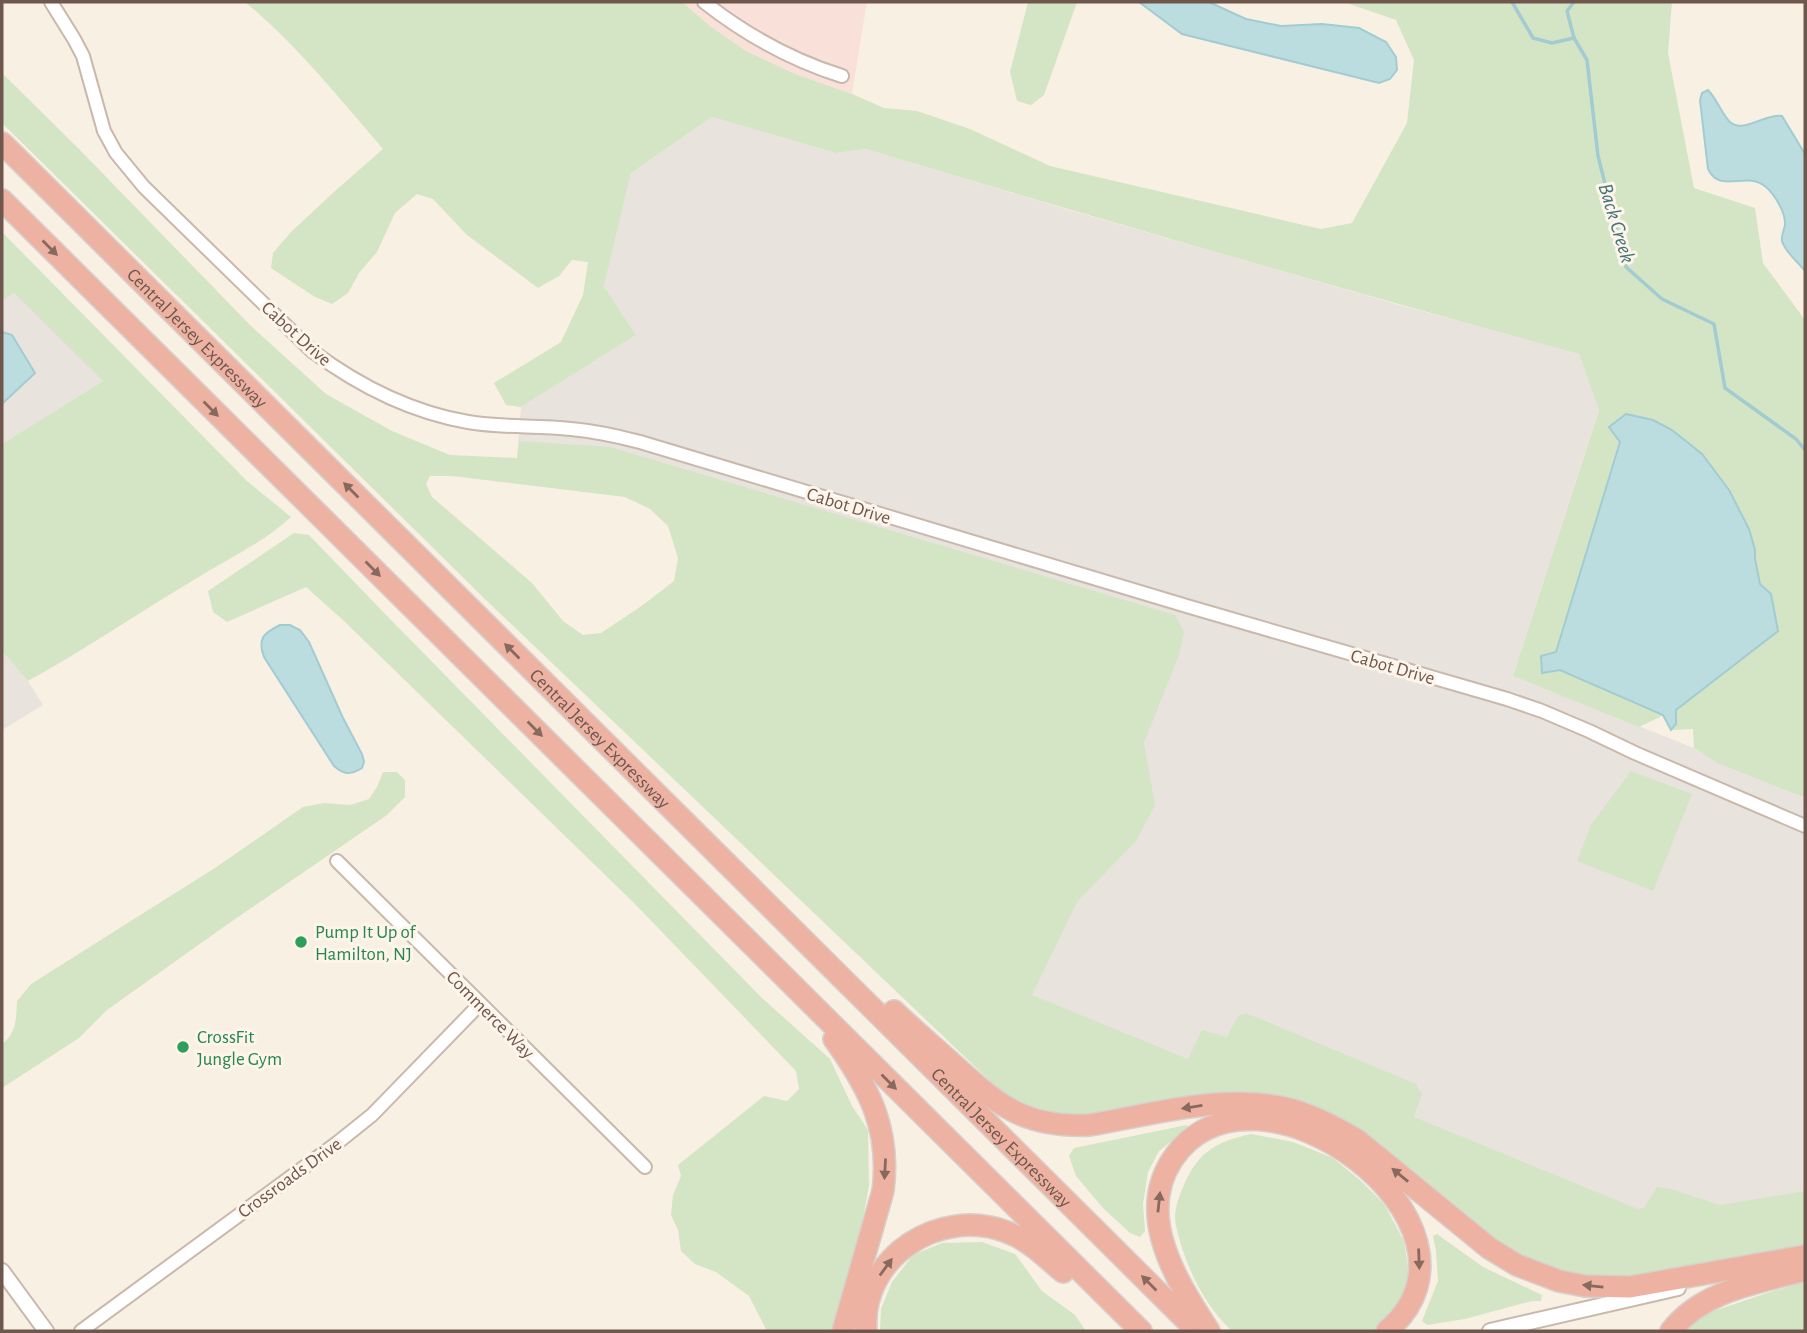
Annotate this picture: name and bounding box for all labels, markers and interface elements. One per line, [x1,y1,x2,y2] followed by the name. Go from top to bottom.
[1594,181,1639,266] water label: Back Creek
[41,240,58,256] one-way arrow
[123,265,270,412] street label: Central Jersey Expressway
[258,298,334,370] street label: Cabot Drive
[203,400,220,417] one-way arrow
[343,483,360,499] one-way arrow
[804,485,893,528] street label: Cabot Drive
[364,560,381,576] one-way arrow
[504,642,521,659] one-way arrow
[1348,646,1437,688] street label: Cabot Drive
[526,666,673,813] street label: Central Jersey Expressway
[526,720,542,737] one-way arrow
[315,923,416,964] place label: Pump It Up of Hamilton, NJ
[293,934,309,950] marker: Pump It Up of Hamilton, NJ
[442,967,538,1063] street label: Commerce Way
[197,1028,282,1069] place label: CrossFit Jungle Gym
[175,1039,191,1055] marker: CrossFit Jungle Gym
[927,1065,1075,1212] street label: Central Jersey Expressway
[881,1073,898,1090] one-way arrow
[1181,1102,1203,1113] one-way arrow
[235,1134,345,1222] street label: Crossroads Drive
[879,1158,890,1180] one-way arrow
[1391,1168,1408,1183] one-way arrow
[1154,1191,1165,1213] one-way arrow
[1413,1249,1424,1271] one-way arrow
[878,1259,893,1277] one-way arrow
[1140,1275,1157,1292] one-way arrow
[1582,1281,1604,1292] one-way arrow

